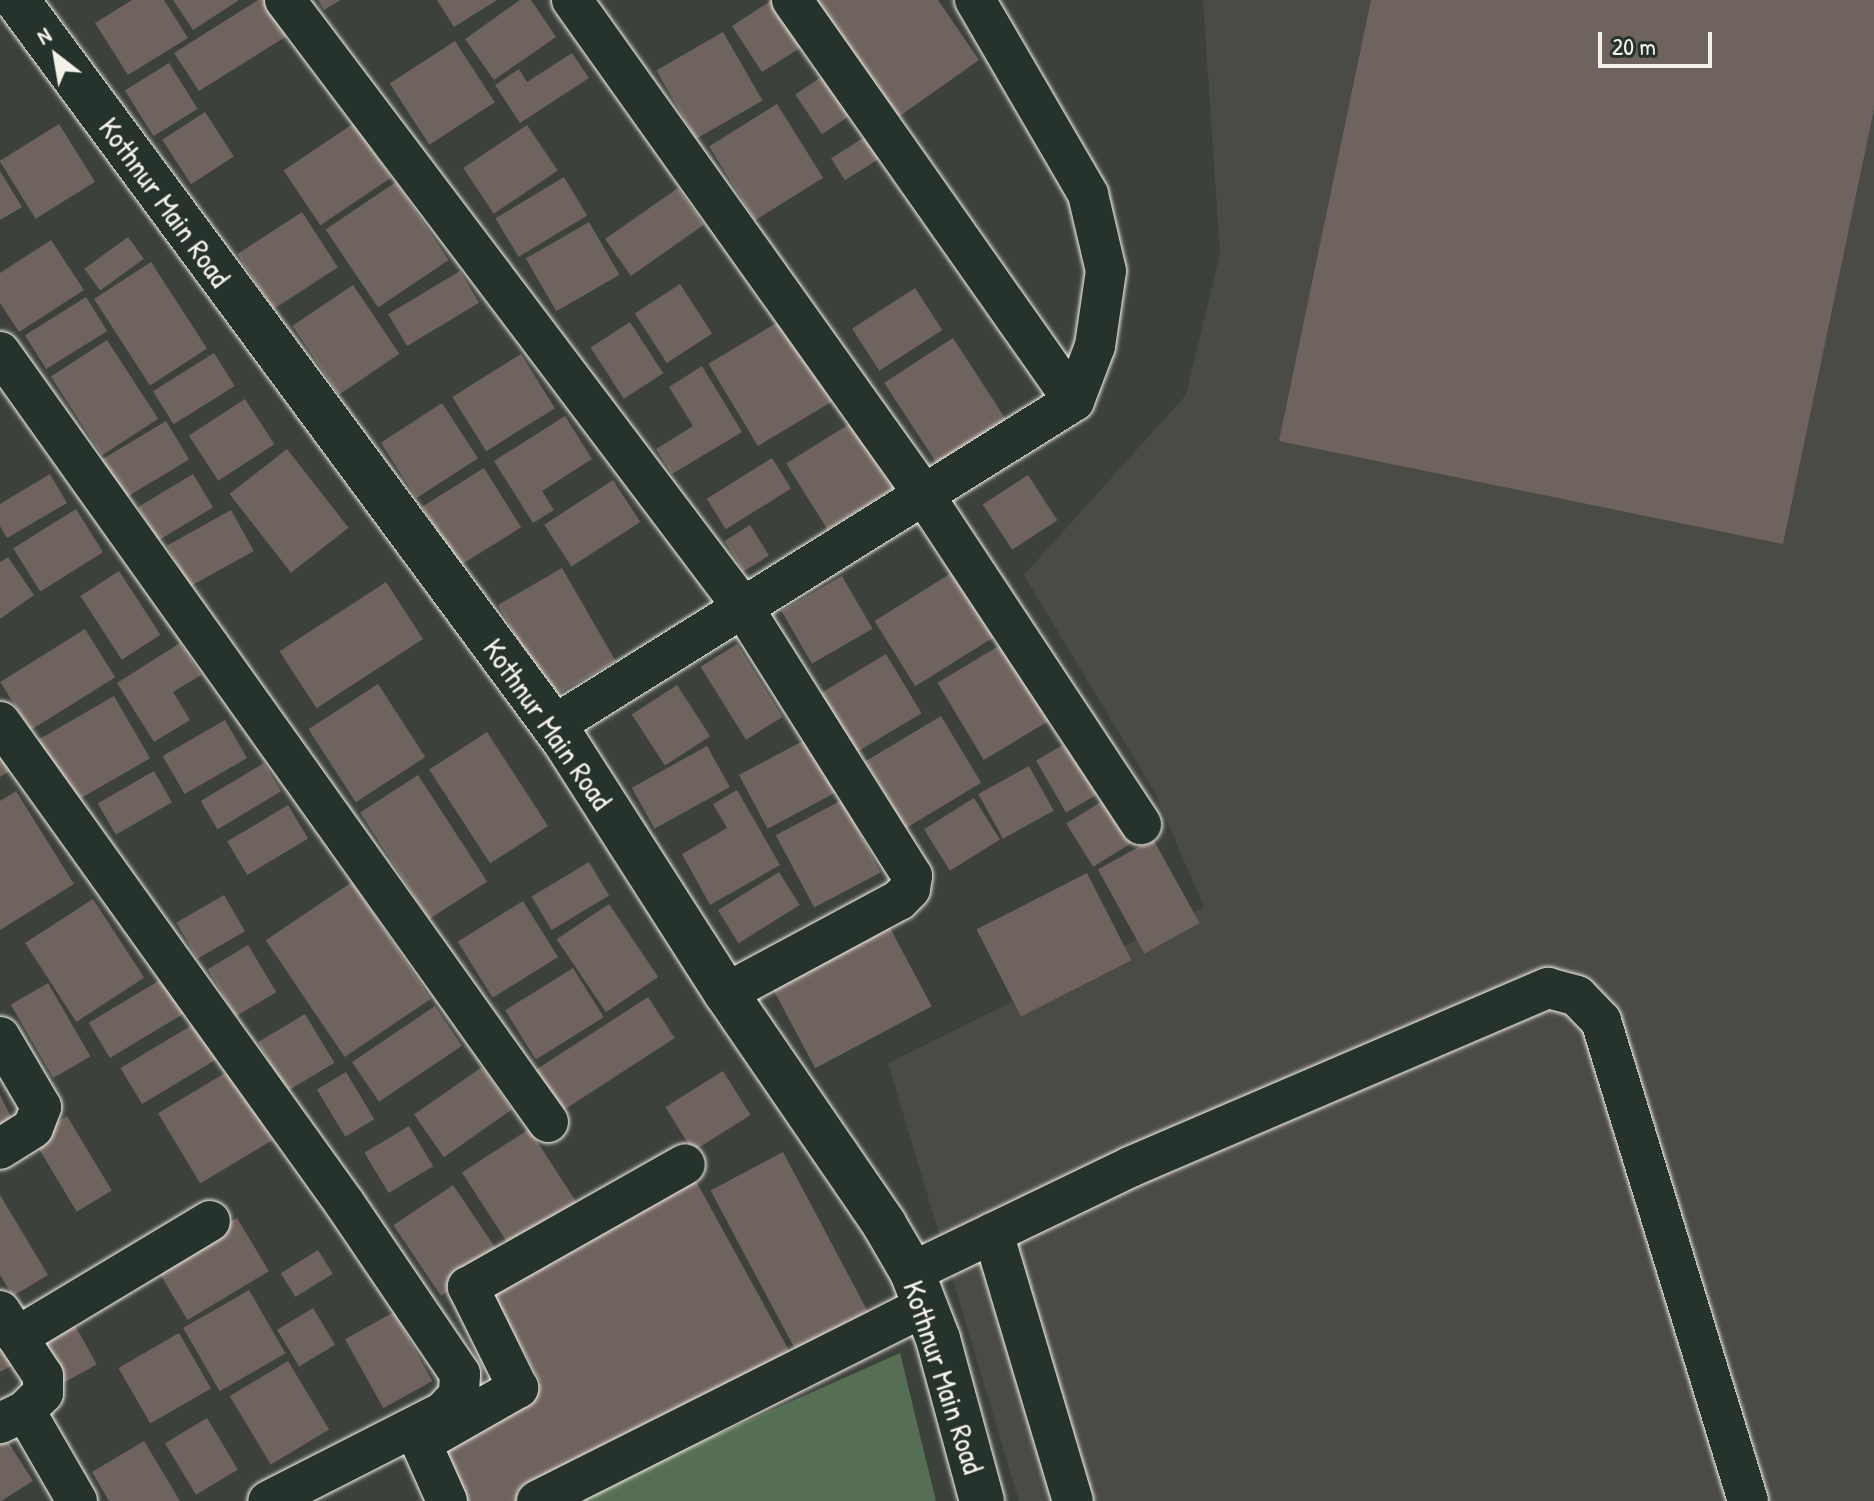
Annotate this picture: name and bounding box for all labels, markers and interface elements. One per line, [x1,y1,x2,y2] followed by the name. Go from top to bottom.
[16,16,96,96] north arrow
[1602,16,1716,66] scale bar
[31,20,56,51] text: N
[1612,30,1656,62] text: 20 m
[91,110,239,294] street label: Kothnur Main Road
[476,631,620,817] street label: Kothnur Main Road
[896,1276,992,1478] street label: Kothnur Main Road

